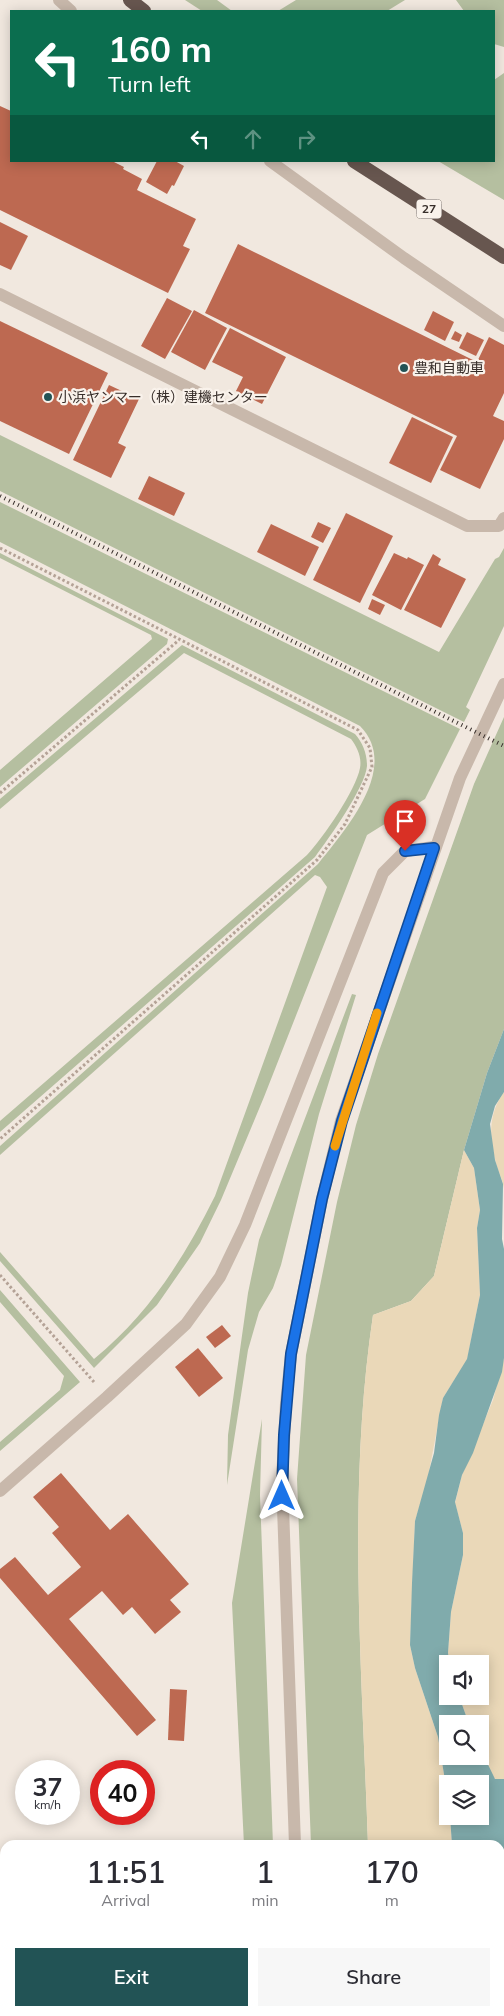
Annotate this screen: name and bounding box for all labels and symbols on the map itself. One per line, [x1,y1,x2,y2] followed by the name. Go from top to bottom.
[416,200,442,218] road number: 27
[414,359,484,377] place label: 豊和自動車
[398,362,410,374] marker: 豊和自動車
[58,388,268,406] place label: 小浜ヤンマー（株）建機センター
[42,391,54,403] marker: 小浜ヤンマー（株）建機センター
[384,800,426,851] pin
[255,1469,307,1521] position arrow
[90,1760,155,1825] speed limit sign: 40

